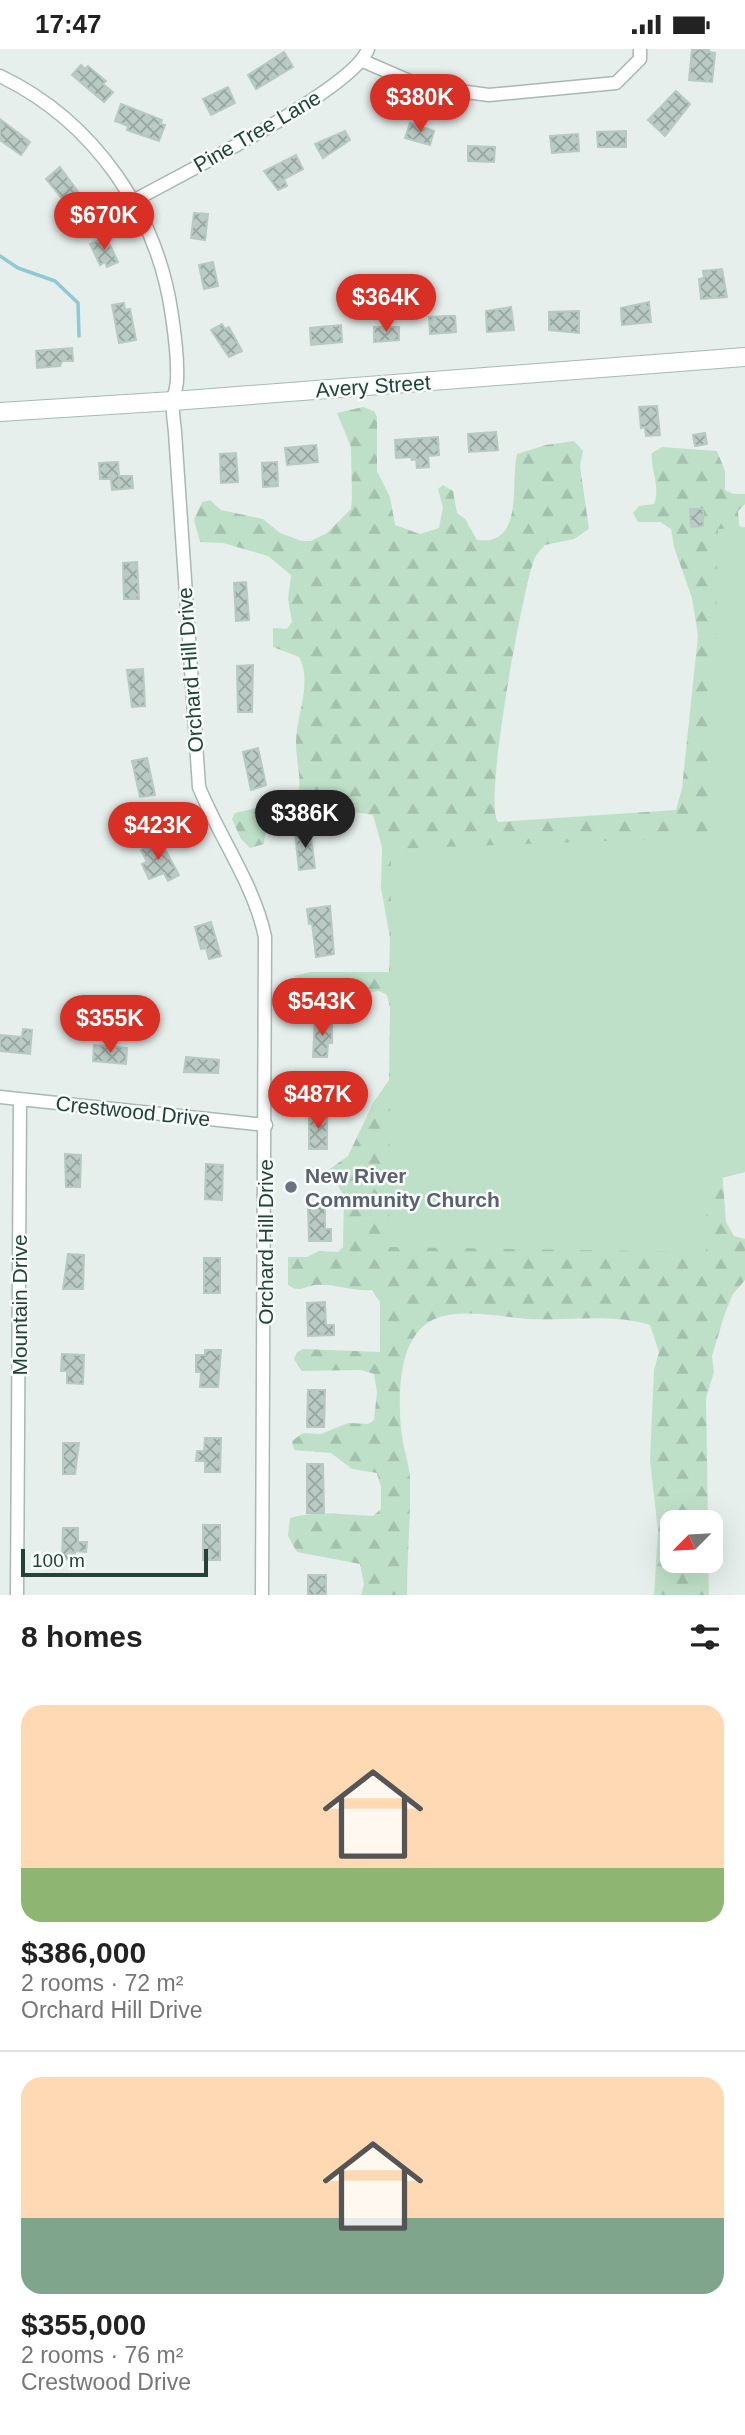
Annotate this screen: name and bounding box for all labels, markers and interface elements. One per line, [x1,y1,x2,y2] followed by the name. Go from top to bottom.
[35,9,102,39] text: 17:47
[371,74,469,134] pin: $380K
[386,84,454,110] text: $380K
[190,85,324,177] street label: Pine Tree Lane
[55,193,153,252] pin: $670K
[70,202,138,228] text: $670K
[337,275,435,334] pin: $364K
[352,284,420,310] text: $364K
[315,371,431,401] street label: Avery Street
[173,587,207,753] street label: Orchard Hill Drive
[256,791,354,850] pin: $386K
[271,800,339,826] text: $386K
[109,803,207,862] pin: $423K
[124,812,192,838] text: $423K
[273,979,371,1038] pin: $543K
[288,988,356,1014] text: $543K
[61,995,159,1055] pin: $355K
[76,1005,144,1031] text: $355K
[269,1072,367,1131] pin: $487K
[284,1081,352,1107] text: $487K
[55,1091,211,1131] street label: Crestwood Drive
[254,1159,277,1325] street label: Orchard Hill Drive
[305,1164,500,1211] place label: New River Community Church
[283,1179,299,1195] marker: New River Community Church
[8,1234,31,1376] street label: Mountain Drive
[660,1510,723,1573] north arrow
[660,1510,723,1573] map controls
[21,1546,208,1578] scale bar
[32,1550,85,1571] text: 100 m
[686,1618,724,1656] icon: filters
[21,1620,143,1653] text: 8 homes
[310,1751,436,1877] icon: home
[21,1936,146,1969] text: $386,000
[21,1970,183,1996] text: 2 rooms · 72 m²
[21,1997,202,2023] text: Orchard Hill Drive
[310,2123,436,2249] icon: home
[21,2308,146,2341] text: $355,000
[21,2342,183,2368] text: 2 rooms · 76 m²
[21,2369,191,2395] text: Crestwood Drive

